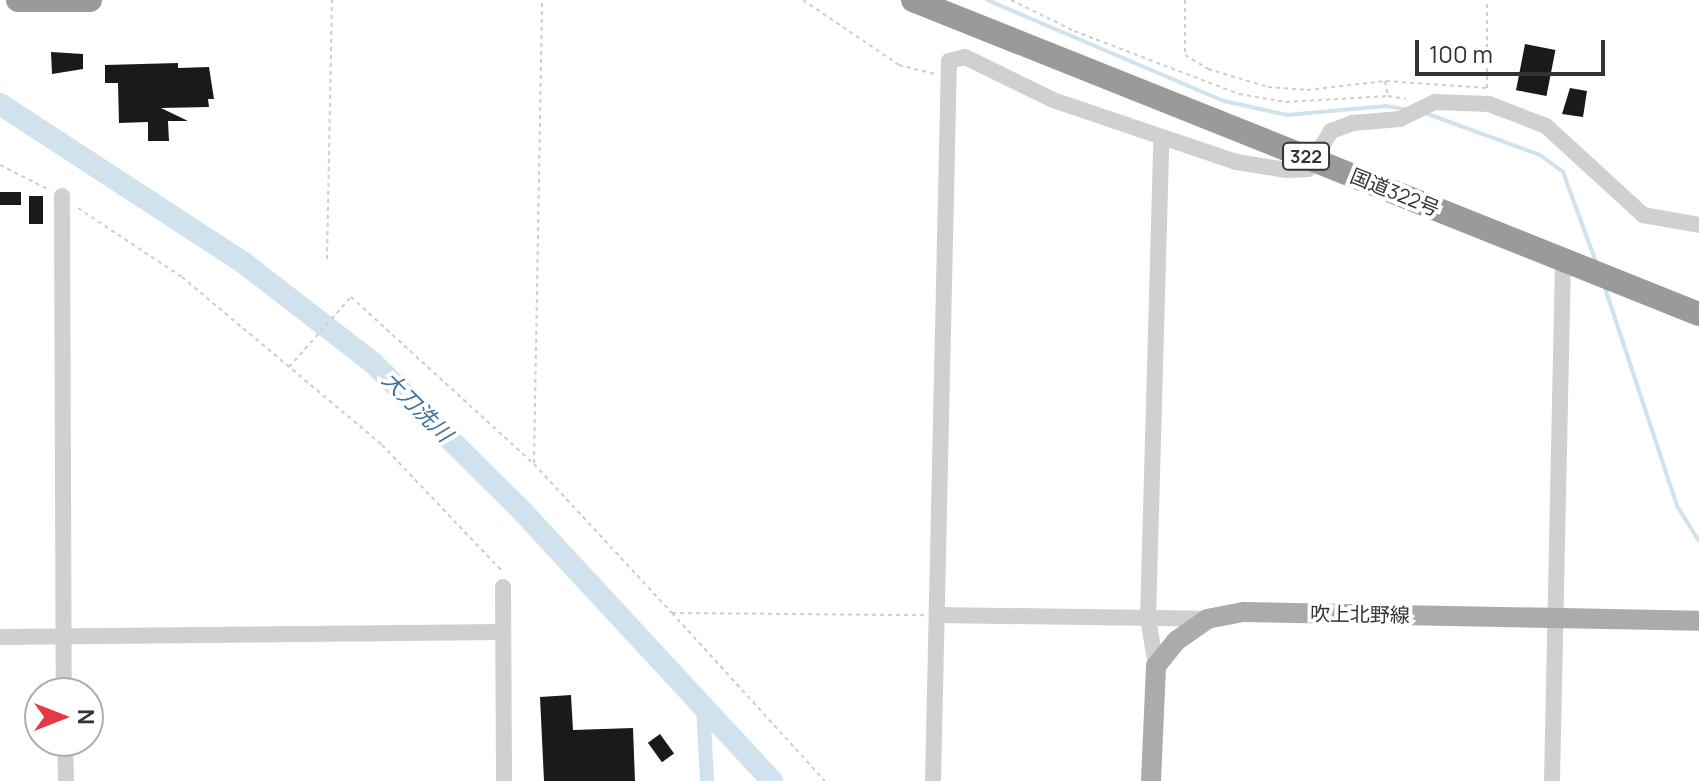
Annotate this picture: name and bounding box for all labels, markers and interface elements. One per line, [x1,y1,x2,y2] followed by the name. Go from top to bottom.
[1419,24,1609,74] scale bar
[1429,37,1493,70] text: 100 m
[1282,142,1330,170] road number: 322
[1347,163,1443,221] street label: 国道322号
[377,367,457,447] water label: 大刀洗川
[1310,601,1410,627] street label: 吹上北野線
[24,677,104,757] north arrow
[71,709,101,725] text: N

